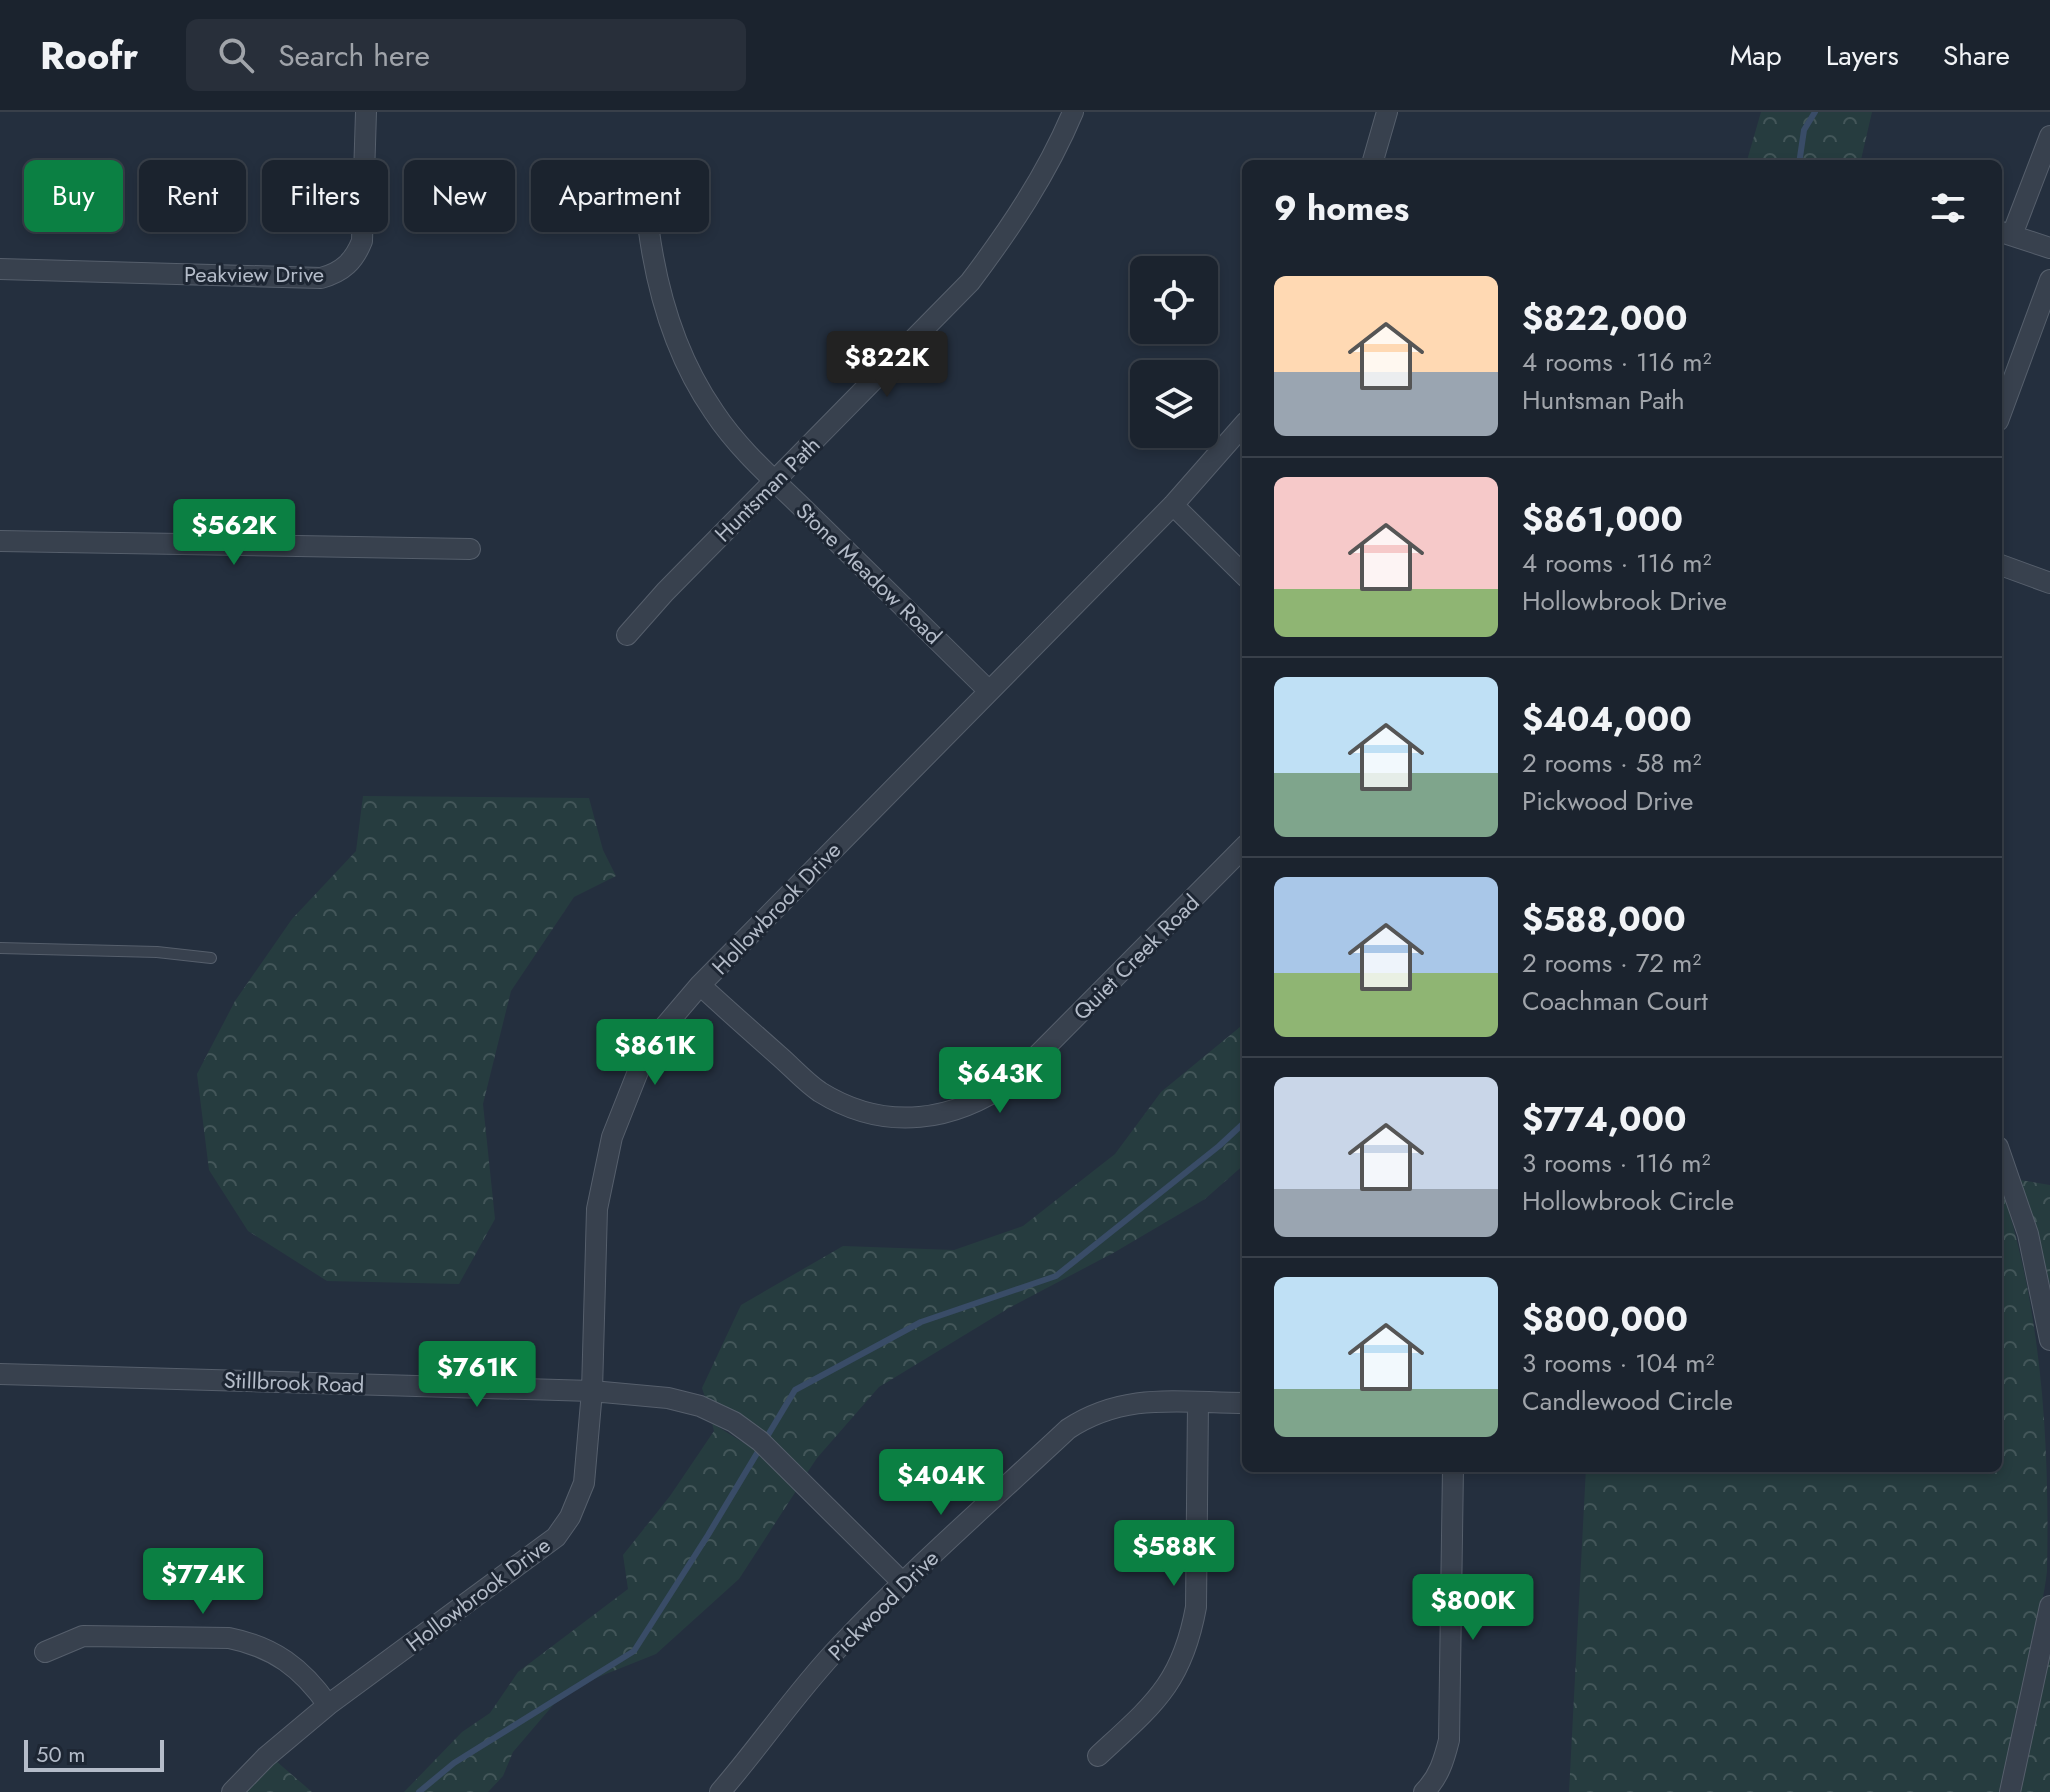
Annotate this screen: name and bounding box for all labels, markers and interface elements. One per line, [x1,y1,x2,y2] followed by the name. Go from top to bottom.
[186,19,746,91] search box
[40,28,138,83] text: Roofr
[214,33,258,77] icon: search
[278,34,430,77] text: Search here
[1730,35,1782,76] text: Map
[1826,35,1899,76] text: Layers
[1943,35,2010,76] text: Share
[24,160,123,232] chip: Buy
[139,160,246,232] chip: Rent
[262,160,388,232] chip: Filters
[404,160,515,232] chip: New
[531,160,709,232] chip: Apartment
[1274,184,1409,233] text: 9 homes
[1926,186,1970,230] icon: filters
[1130,256,1218,448] map controls
[1130,256,1218,344] button: locate
[184,258,324,290] street label: Peakview Drive
[1522,294,1688,343] text: $822,000
[1338,308,1434,404] icon: home
[831,331,943,399] pin: $822K
[845,338,929,376] text: $822K
[1522,343,1712,381] text: 4 rooms · 116 m²
[1130,360,1218,448] button: layers
[1522,381,1685,419] text: Huntsman Path
[707,429,827,549] street label: Huntsman Path
[789,495,949,651] street label: Stone Meadow Road
[1522,495,1683,544] text: $861,000
[178,499,290,567] pin: $562K
[191,506,277,544] text: $562K
[1338,509,1434,605] icon: home
[1522,544,1712,582] text: 4 rooms · 116 m²
[1522,582,1727,620] text: Hollowbrook Drive
[1522,695,1692,744] text: $404,000
[1338,709,1434,805] icon: home
[1522,744,1702,782] text: 2 rooms · 58 m²
[1522,782,1693,820] text: Pickwood Drive
[704,834,848,982] street label: Hollowbrook Drive
[1066,887,1206,1027] street label: Quiet Creek Road
[1522,895,1686,944] text: $588,000
[1338,909,1434,1005] icon: home
[1522,944,1701,982] text: 2 rooms · 72 m²
[1522,982,1708,1020] text: Coachman Court
[599,1019,711,1087] pin: $861K
[614,1026,696,1064] text: $861K
[944,1047,1056,1115] pin: $643K
[957,1054,1043,1092] text: $643K
[1522,1095,1686,1144] text: $774,000
[1338,1109,1434,1205] icon: home
[1522,1144,1711,1182] text: 3 rooms · 116 m²
[1522,1182,1734,1220] text: Hollowbrook Circle
[1522,1295,1688,1344] text: $800,000
[1338,1309,1434,1405] icon: home
[421,1341,533,1409] pin: $761K
[1522,1344,1715,1382] text: 3 rooms · 104 m²
[437,1348,517,1386] text: $761K
[223,1364,365,1400] street label: Stillbrook Road
[1522,1382,1733,1420] text: Candlewood Circle
[885,1449,997,1517] pin: $404K
[897,1456,985,1494] text: $404K
[1118,1520,1230,1588] pin: $588K
[1132,1527,1216,1565] text: $588K
[399,1529,557,1659] street label: Hollowbrook Drive
[820,1542,946,1668] street label: Pickwood Drive
[147,1548,259,1616] pin: $774K
[161,1555,245,1593] text: $774K
[1417,1574,1529,1642] pin: $800K
[1430,1581,1516,1619] text: $800K
[24,1736,164,1772] scale bar
[36,1738,85,1770] text: 50 m

